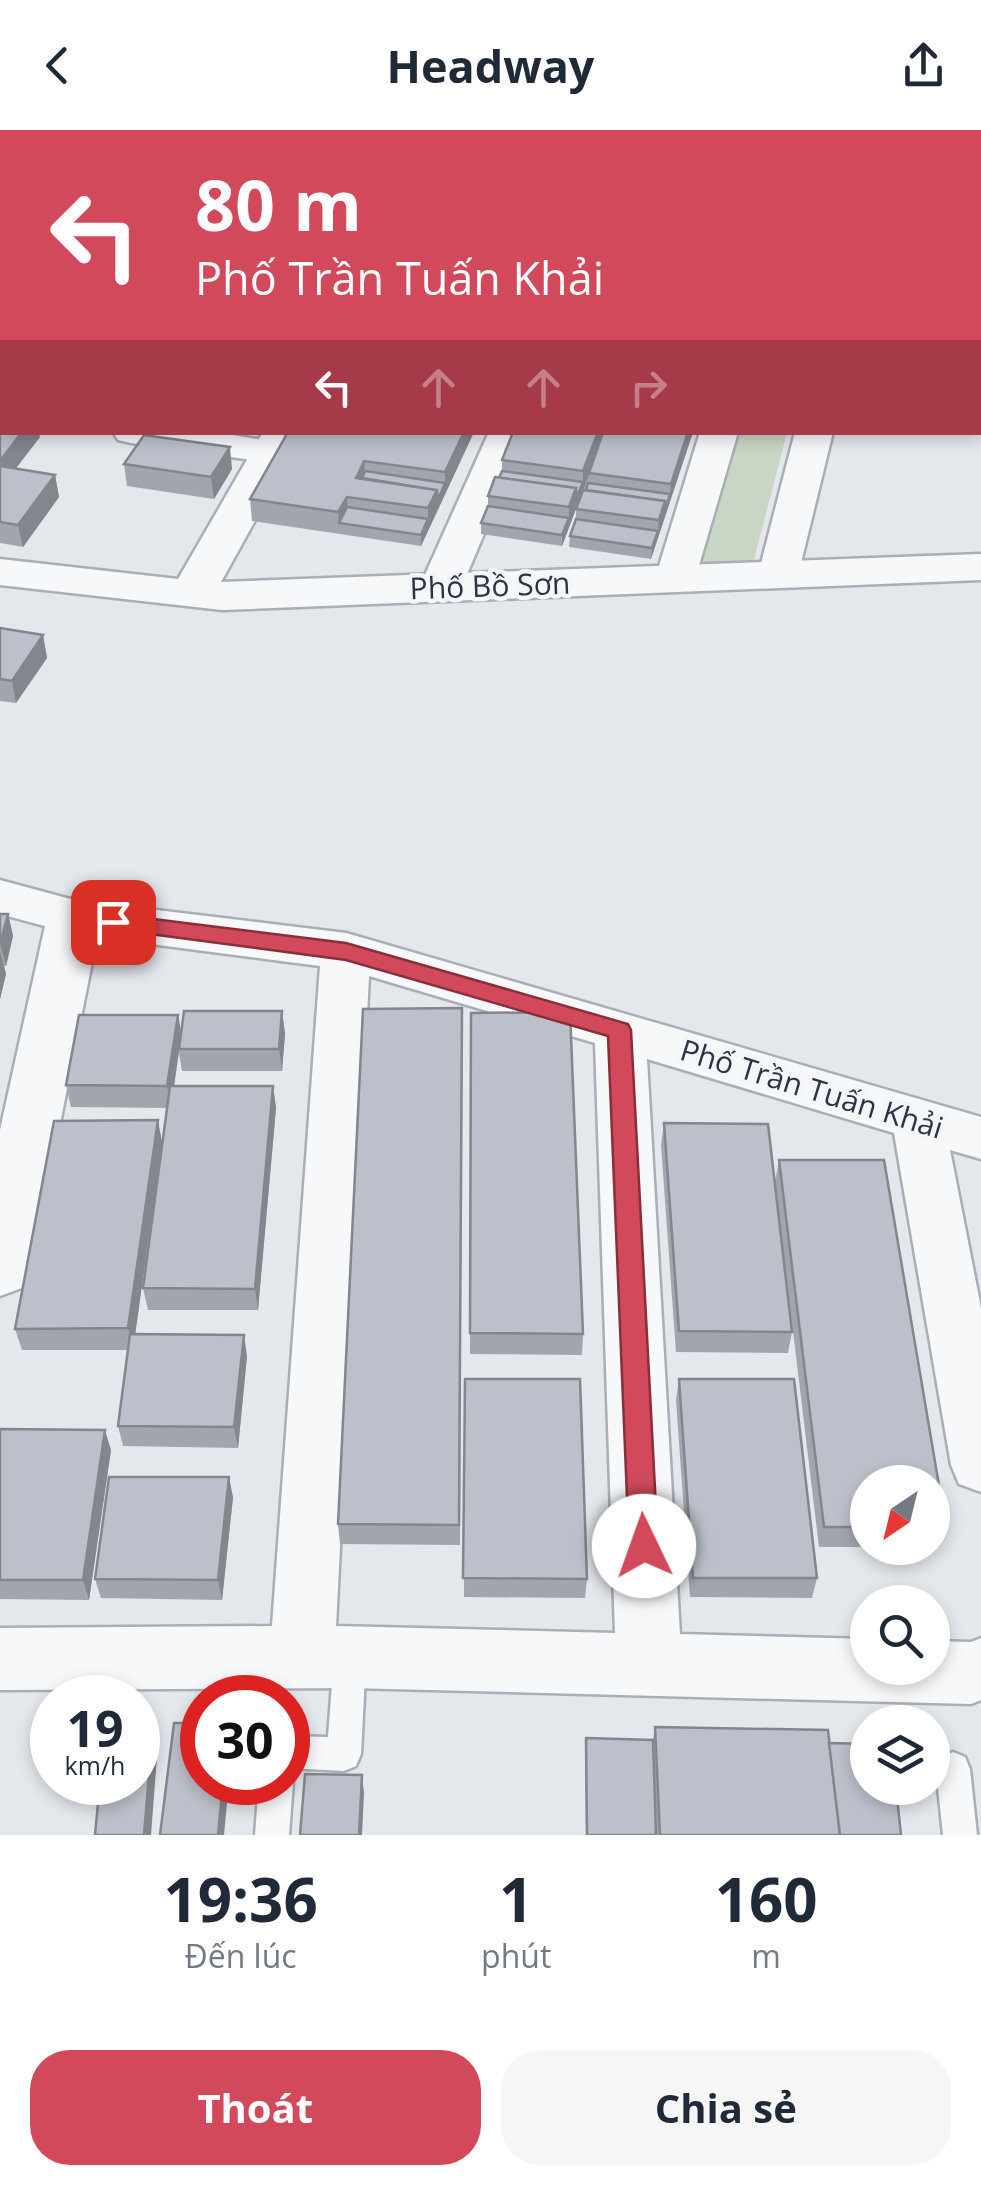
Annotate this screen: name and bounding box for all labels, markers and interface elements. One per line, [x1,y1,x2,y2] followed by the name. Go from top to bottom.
[387,35,594,96] text: Headway
[30,38,85,93] icon: back
[896,38,951,93] icon: share
[195,156,362,252] text: 80 m
[30,170,160,300] icon: left
[195,247,604,308] text: Phố Trần Tuấn Khải
[306,360,361,415] icon: left
[411,360,466,415] icon: ahead
[516,360,571,415] icon: ahead
[621,360,676,415] icon: right
[409,562,571,608] street label: Phố Bồ Sơn
[71,880,156,965] pin
[86,895,141,950] icon: arrive
[676,1029,948,1147] street label: Phố Trần Tuấn Khải
[850,1465,950,1565] north arrow
[850,1465,950,1805] map controls
[592,1494,696,1598] position arrow
[850,1585,950,1685] button: search
[180,1675,310,1805] speed limit sign: 30
[66,1694,124,1762] text: 19
[850,1705,950,1805] button: layers
[65,1748,125,1782] text: km/h
[163,1858,318,1940] text: 19:36
[499,1858,533,1940] text: 1
[715,1858,818,1940] text: 160
[184,1934,297,1977] text: Đến lúc
[481,1934,551,1977] text: phút
[751,1934,781,1977] text: m
[30,2050,481,2165] button: Thoát
[501,2050,951,2165] button: Chia sẻ

